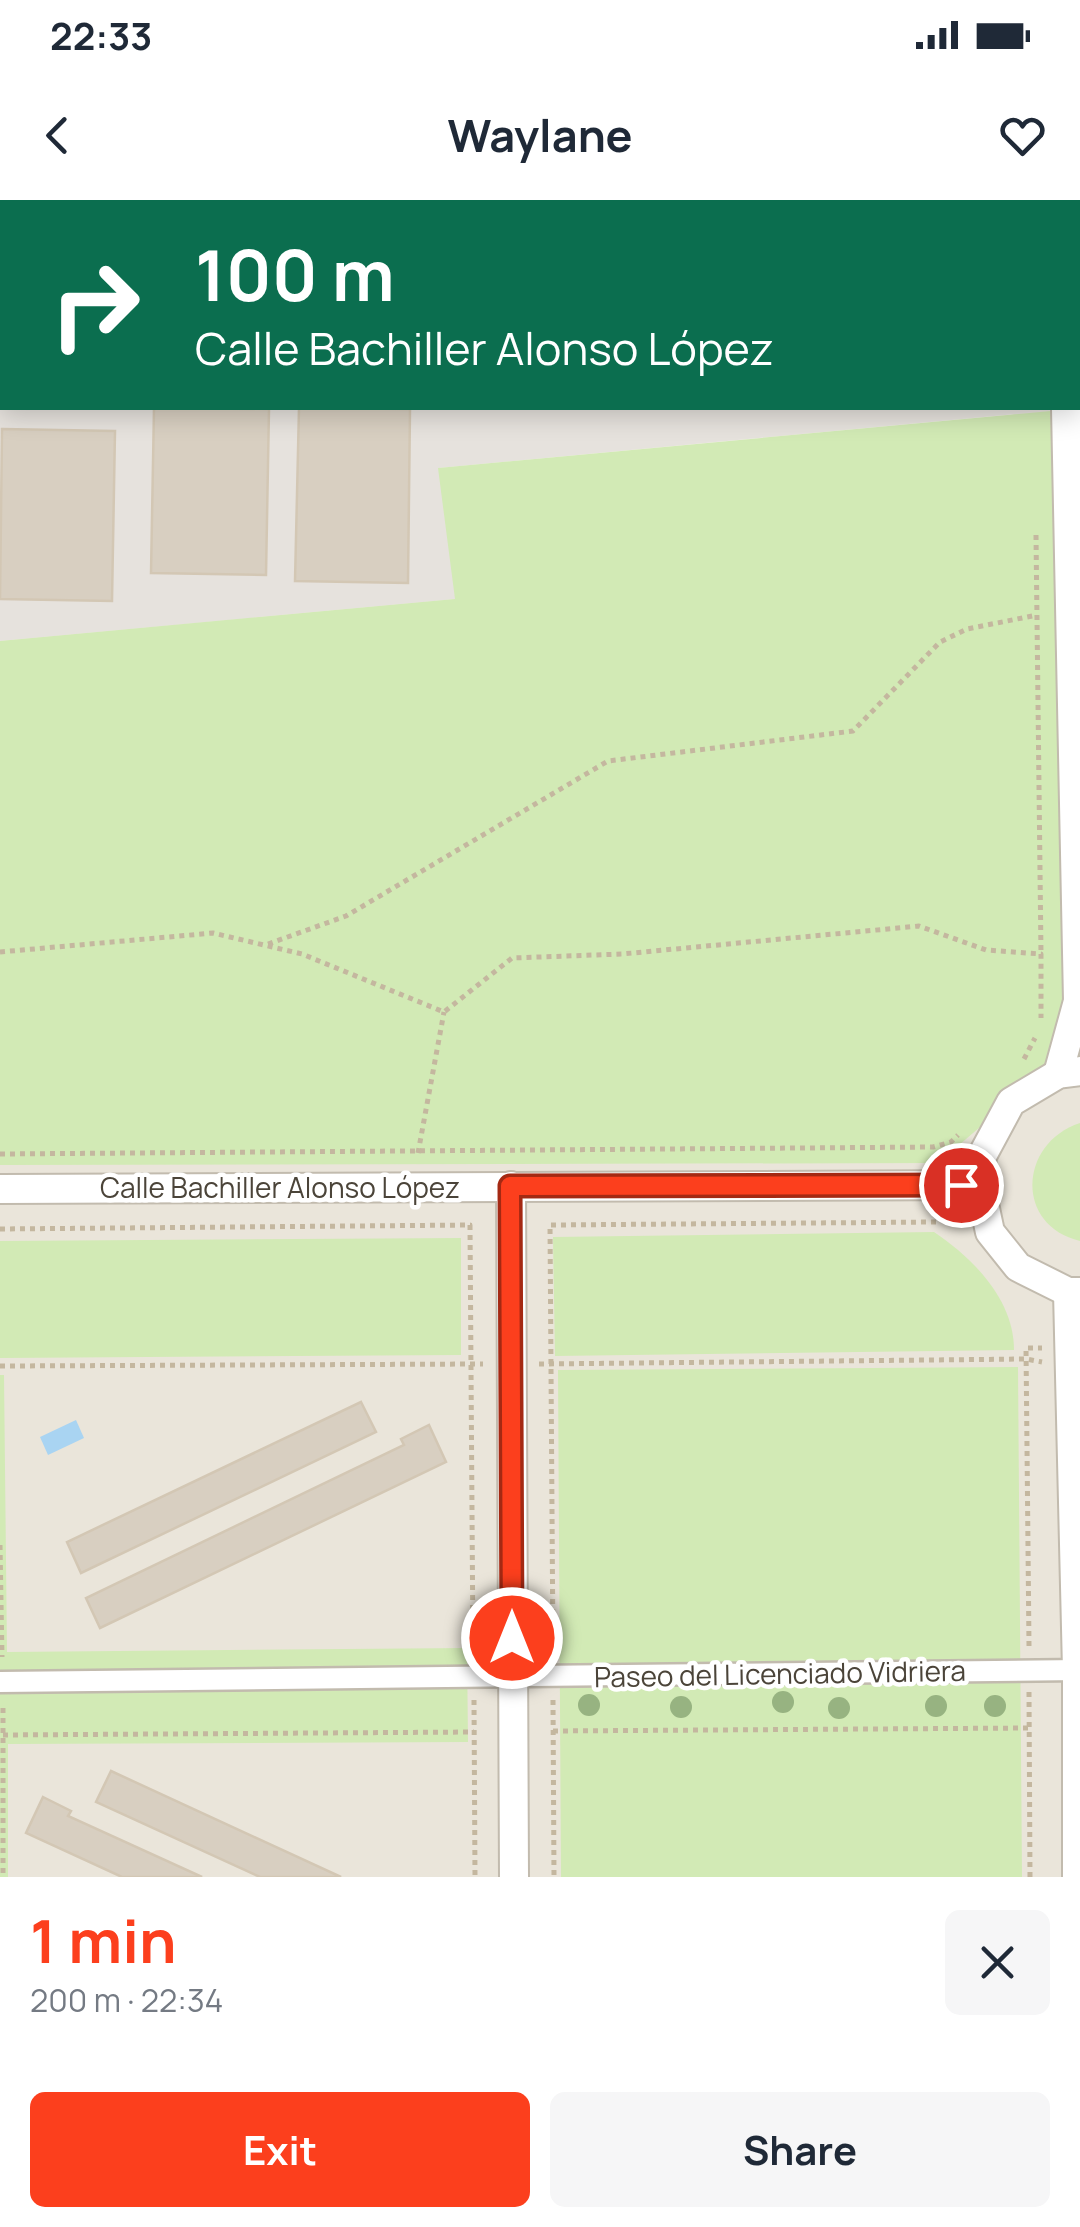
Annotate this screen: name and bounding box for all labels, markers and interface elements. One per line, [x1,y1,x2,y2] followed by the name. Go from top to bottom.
[50,9,152,61] text: 22:33
[447,104,633,166] text: Waylane
[30,108,85,163] icon: back
[995,108,1050,163] icon: heart
[195,226,395,322] text: 100 m
[30,240,160,370] icon: right
[195,317,774,379] text: Calle Bachiller Alonso López
[919,1143,1004,1228] pin
[934,1158,989,1213] icon: arrive
[100,1168,460,1206] street label: Calle Bachiller Alonso López
[460,1586,564,1690] position arrow
[594,1651,966,1695] street label: Paseo del Licenciado Vidriera
[30,1899,177,1981] text: 1 min
[945,1910,1050,2015] button: close
[30,1978,223,2022] text: 200 m · 22:34
[30,2092,530,2207] button: Exit
[550,2092,1050,2207] button: Share

